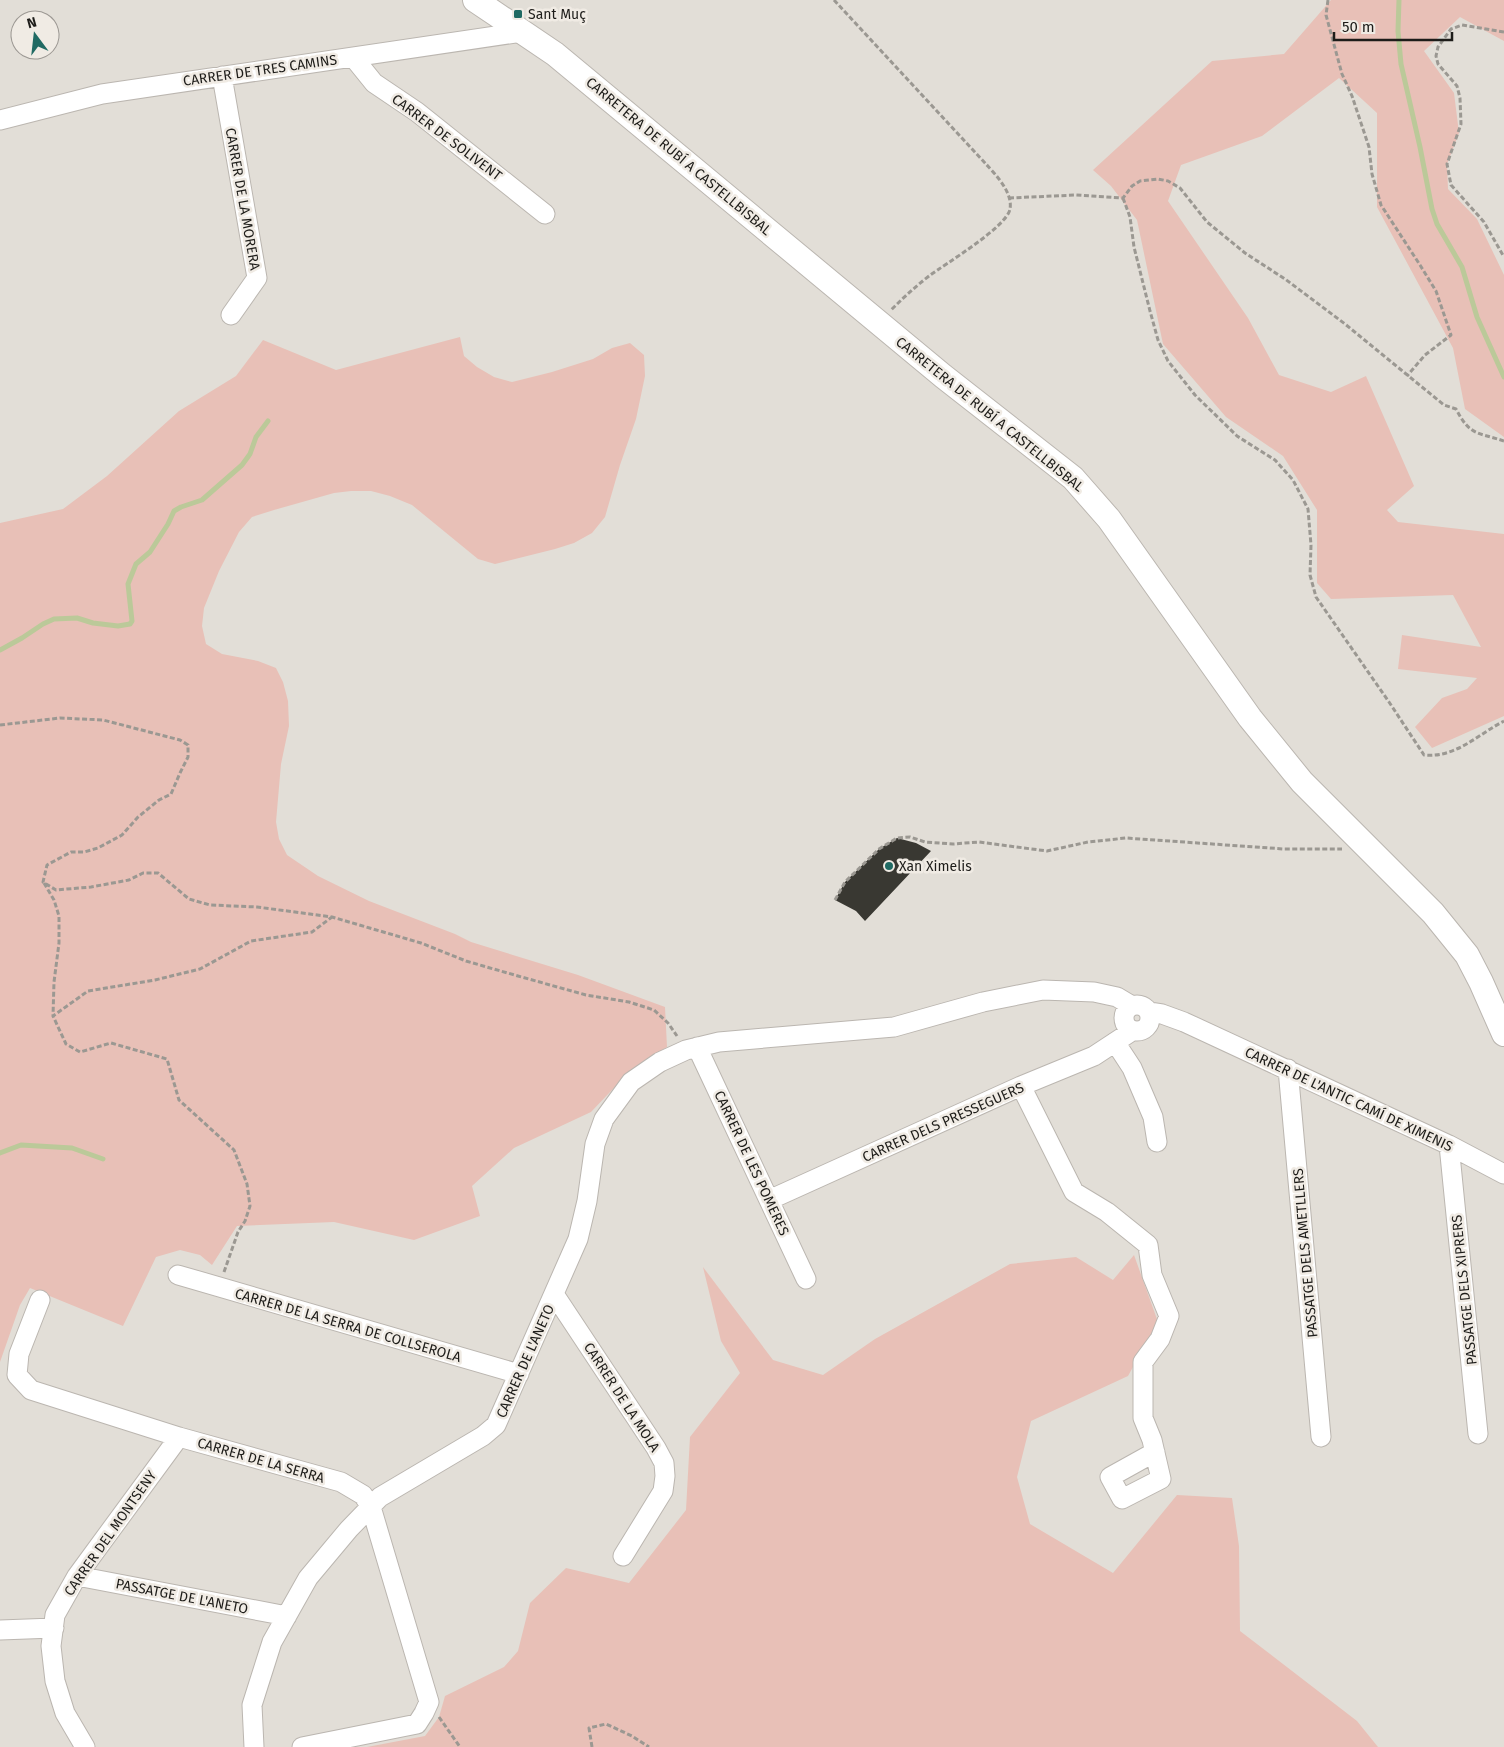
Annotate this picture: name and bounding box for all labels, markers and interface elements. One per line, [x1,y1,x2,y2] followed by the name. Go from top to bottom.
[528,6,586,23] place label: Sant Muç
[512,8,524,20] marker: Sant Muç
[10,10,60,60] north arrow
[1334,10,1452,42] scale bar
[25,14,38,32] text: N
[1342,18,1375,36] text: 50 m
[182,51,338,90] street label: CARRER DE TRES CAMINS
[583,73,775,239] street label: CARRETERA DE RUBÍ A CASTELLBISBAL
[388,91,506,185] street label: CARRER DE SOLIVENT
[222,127,263,272] street label: CARRER DE LA MORERA
[892,333,1088,495] street label: CARRETERA DE RUBÍ A CASTELLBISBAL
[899,858,972,875] place label: Xan Ximelis
[883,860,895,872] marker: Xan Ximelis
[1242,1043,1456,1155] street label: CARRER DE L'ANTIC CAMÍ DE XIMENIS
[860,1079,1027,1166] street label: CARRER DELS PRESSEGUERS
[710,1088,793,1239] street label: CARRER DE LES POMERES
[1290,1167,1321,1338] street label: PASSATGE DELS AMETLLERS
[1448,1214,1481,1366] street label: PASSATGE DELS XIPRERS
[233,1285,463,1366] street label: CARRER DE LA SERRA DE COLLSEROLA
[493,1302,558,1421] street label: CARRER DE L'ANETO
[580,1339,663,1455] street label: CARRER DE LA MOLA
[195,1434,326,1487] street label: CARRER DE LA SERRA
[61,1467,160,1599] street label: CARRER DEL MONTSENY
[114,1575,249,1618] street label: PASSATGE DE L'ANETO

